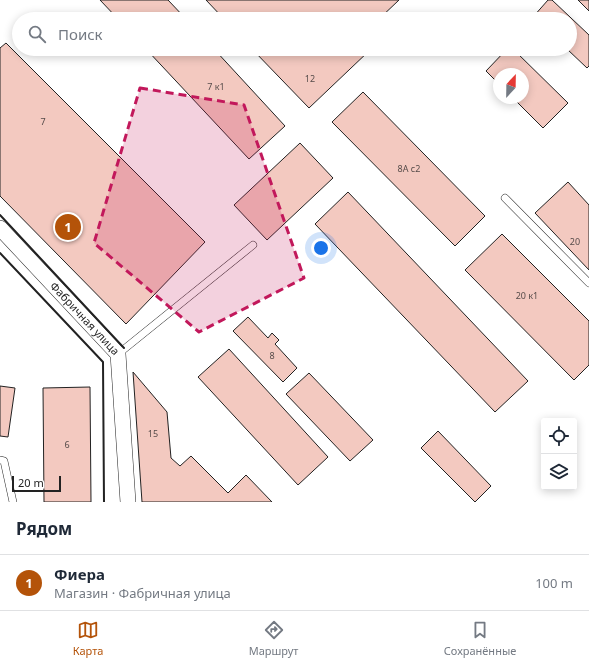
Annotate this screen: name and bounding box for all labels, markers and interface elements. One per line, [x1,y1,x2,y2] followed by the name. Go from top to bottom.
[12,12,577,56] search box
[26,23,48,45] icon: search
[58,24,103,44] text: Поиск
[493,68,529,104] north arrow
[305,72,315,85] house number: 12
[207,80,225,93] house number: 7 к1
[40,115,46,128] house number: 7
[398,162,420,175] house number: 8А с2
[55,212,81,242] pin: 1
[570,235,580,248] house number: 20
[311,238,331,258] your location
[47,278,123,358] street label: Фабричная улица
[516,289,538,302] house number: 20 к1
[269,349,275,362] house number: 8
[541,418,577,490] map controls
[541,418,577,454] button: locate
[148,427,158,440] house number: 15
[64,438,70,451] house number: 6
[541,454,577,490] button: layers
[12,474,61,493] scale bar
[18,475,44,490] text: 20 m
[16,517,72,540] text: Рядом
[54,564,105,584] text: Фиера
[25,574,33,592] text: 1
[535,574,573,592] text: 100 m
[54,584,231,602] text: Магазин · Фабричная улица
[73,619,103,658] tab: Карта
[249,619,298,658] tab: Маршрут
[444,619,516,658] tab: Сохранённые

